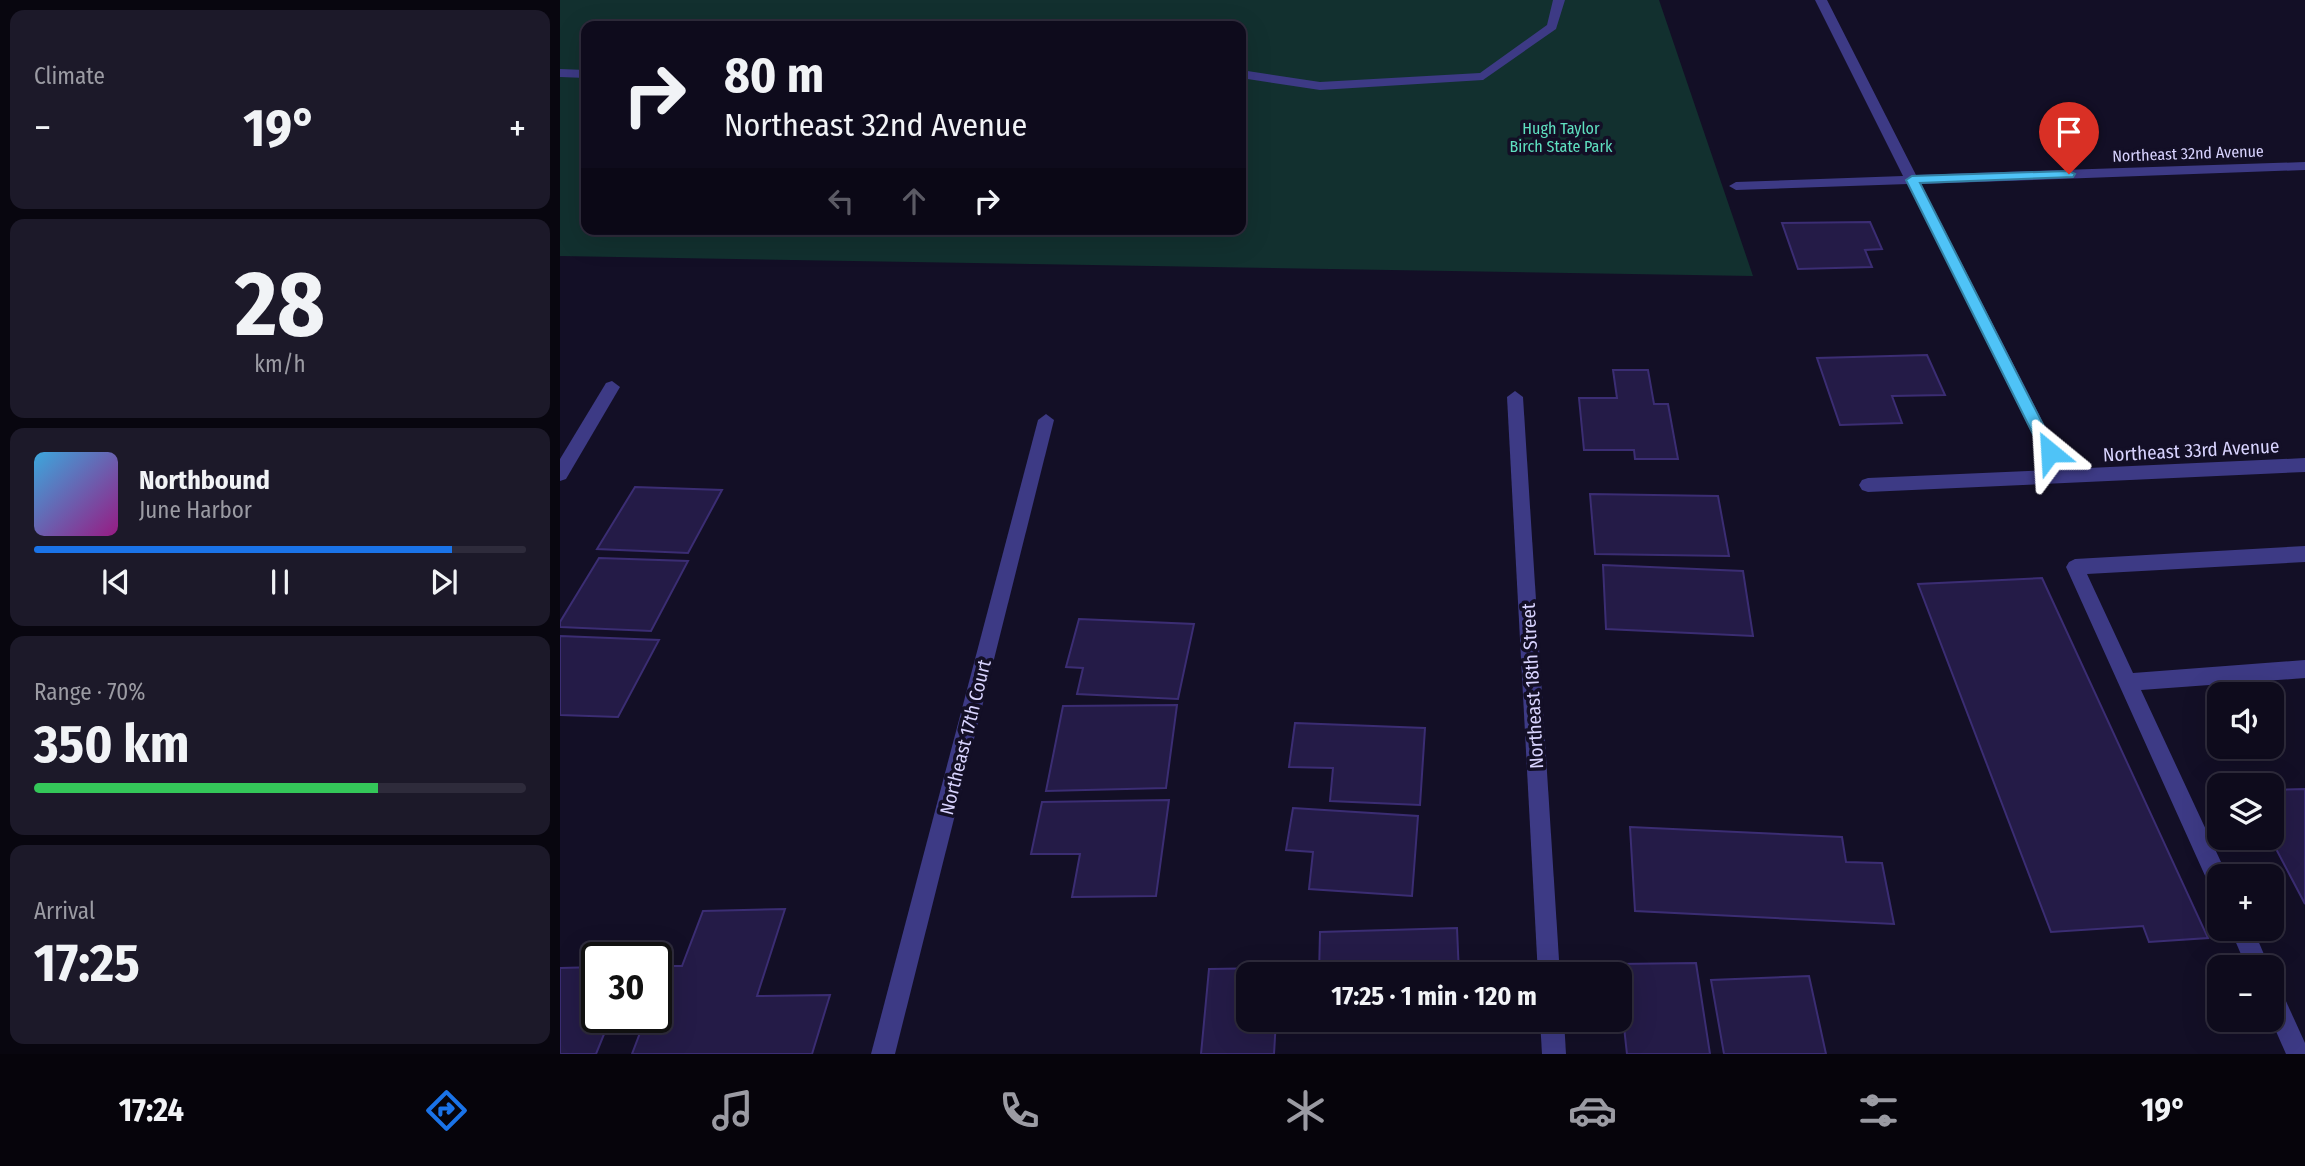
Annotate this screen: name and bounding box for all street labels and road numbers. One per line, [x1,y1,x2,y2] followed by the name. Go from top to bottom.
[2112,141,2264,166] street label: Northeast 32nd Avenue
[2102,434,2280,467] street label: Northeast 33rd Avenue
[1517,602,1548,769] street label: Northeast 18th Street
[935,656,996,817] street label: Northeast 17th Court

